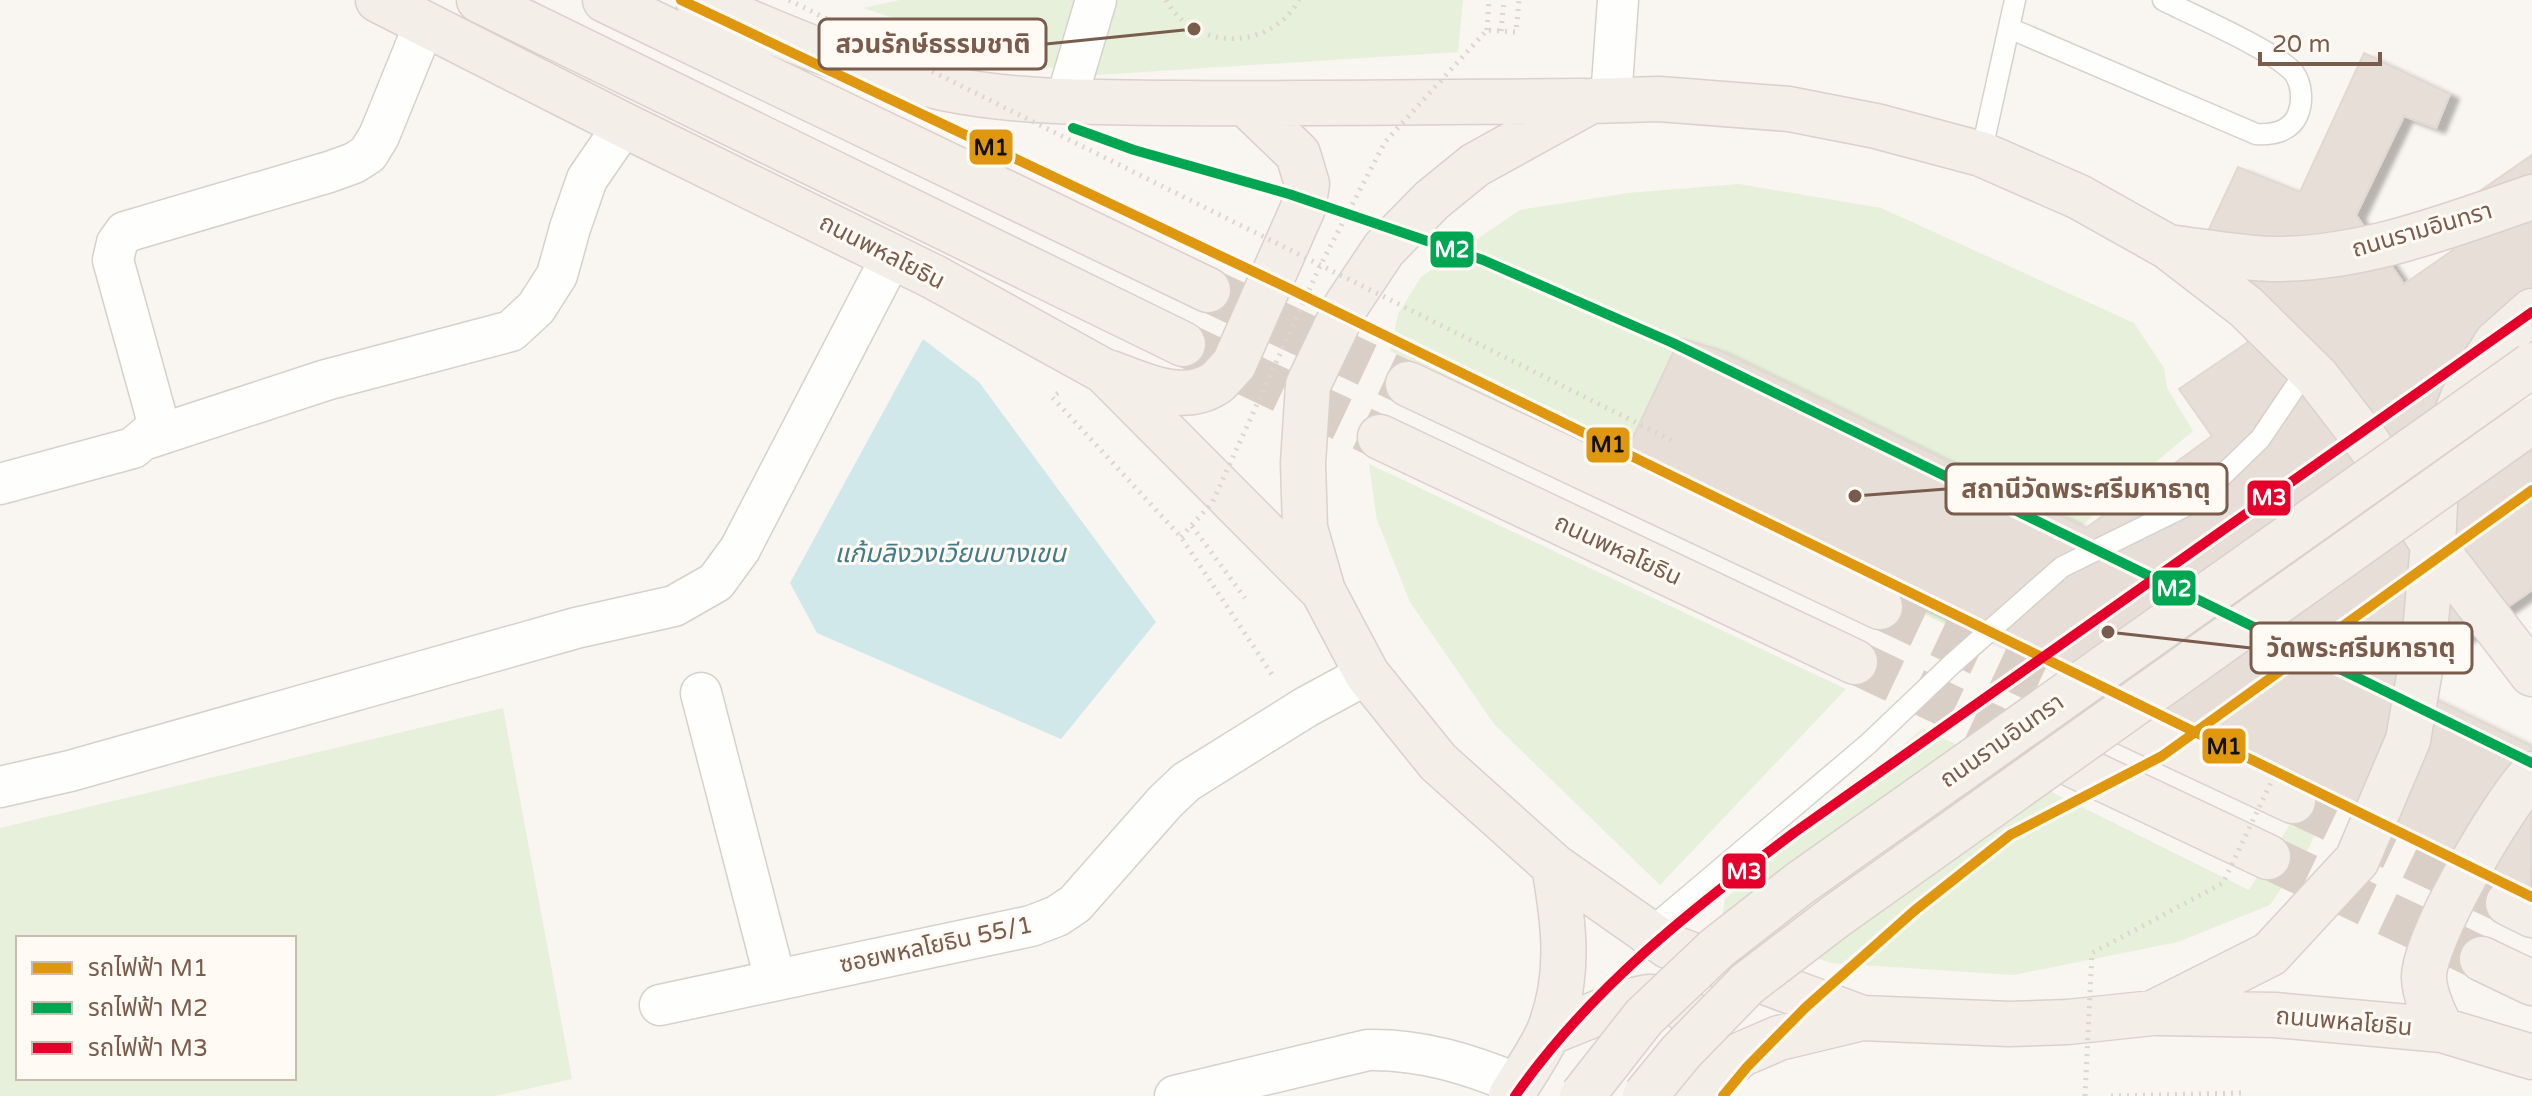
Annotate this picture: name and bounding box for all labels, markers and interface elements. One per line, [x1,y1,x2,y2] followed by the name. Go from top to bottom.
[2260,16,2380,66] scale bar
[819,19,1046,69] callout: สวนรักษ์ธรรมชาติ
[835,29,1031,60] text: สวนรักษ์ธรรมชาติ
[2272,30,2330,59] text: 20 m
[968,128,1014,166] line badge: M1
[973,135,1009,161] text: M1
[2348,196,2496,264] street label: ถนนรามอินทรา
[814,208,950,296] street label: ถนนพหลโยธิน
[1429,230,1475,269] line badge: M2
[1434,237,1470,263] text: M2
[1585,426,1631,464] line badge: M1
[1590,432,1626,458] text: M1
[1946,464,2227,514] callout: สถานีวัดพระศรีมหาธาตุ
[1961,474,2211,505] text: สถานีวัดพระศรีมหาธาตุ
[2246,479,2292,517] line badge: M3
[2251,485,2287,511] text: M3
[1550,508,1686,592] street label: ถนนพหลโยธิน
[834,538,1068,569] water label: แก้มลิงวงเวียนบางเขน
[2151,569,2197,607] line badge: M2
[2156,576,2192,602] text: M2
[2251,623,2472,673] callout: วัดพระศรีมหาธาตุ
[2266,633,2456,664] text: วัดพระศรีมหาธาตุ
[1934,688,2070,794] street label: ถนนรามอินทรา
[2201,727,2247,765] line badge: M1
[2206,734,2242,760] text: M1
[1721,852,1767,890] line badge: M3
[1726,859,1762,885] text: M3
[837,910,1035,980] street label: ซอยพหลโยธิน 55/1
[16,936,296,1080] legend
[88,954,208,983] text: รถไฟฟ้า M1
[88,994,208,1023] text: รถไฟฟ้า M2
[2274,1002,2414,1042] street label: ถนนพหลโยธิน
[88,1034,208,1063] text: รถไฟฟ้า M3

